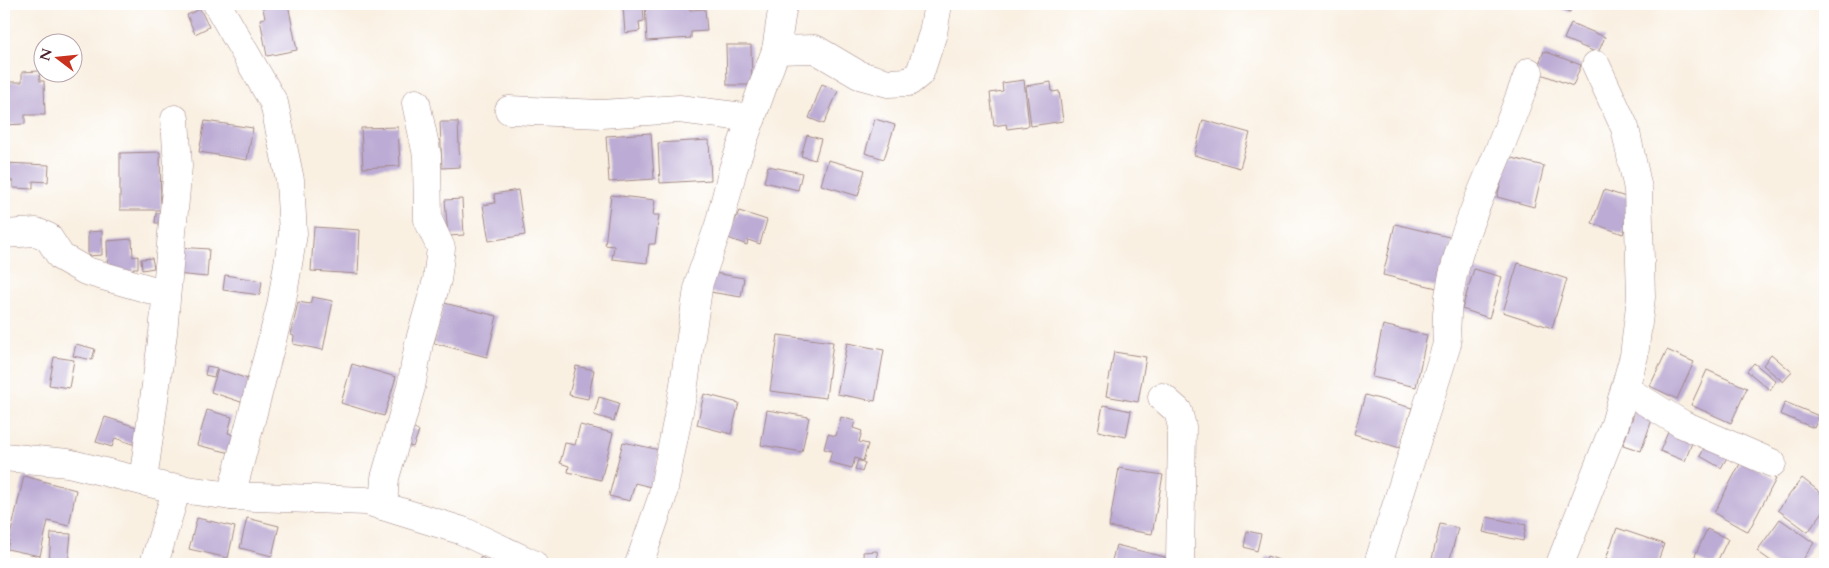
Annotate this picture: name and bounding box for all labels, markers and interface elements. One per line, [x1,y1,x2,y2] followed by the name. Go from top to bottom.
[32,32,82,82] north arrow
[35,46,57,63] text: N

